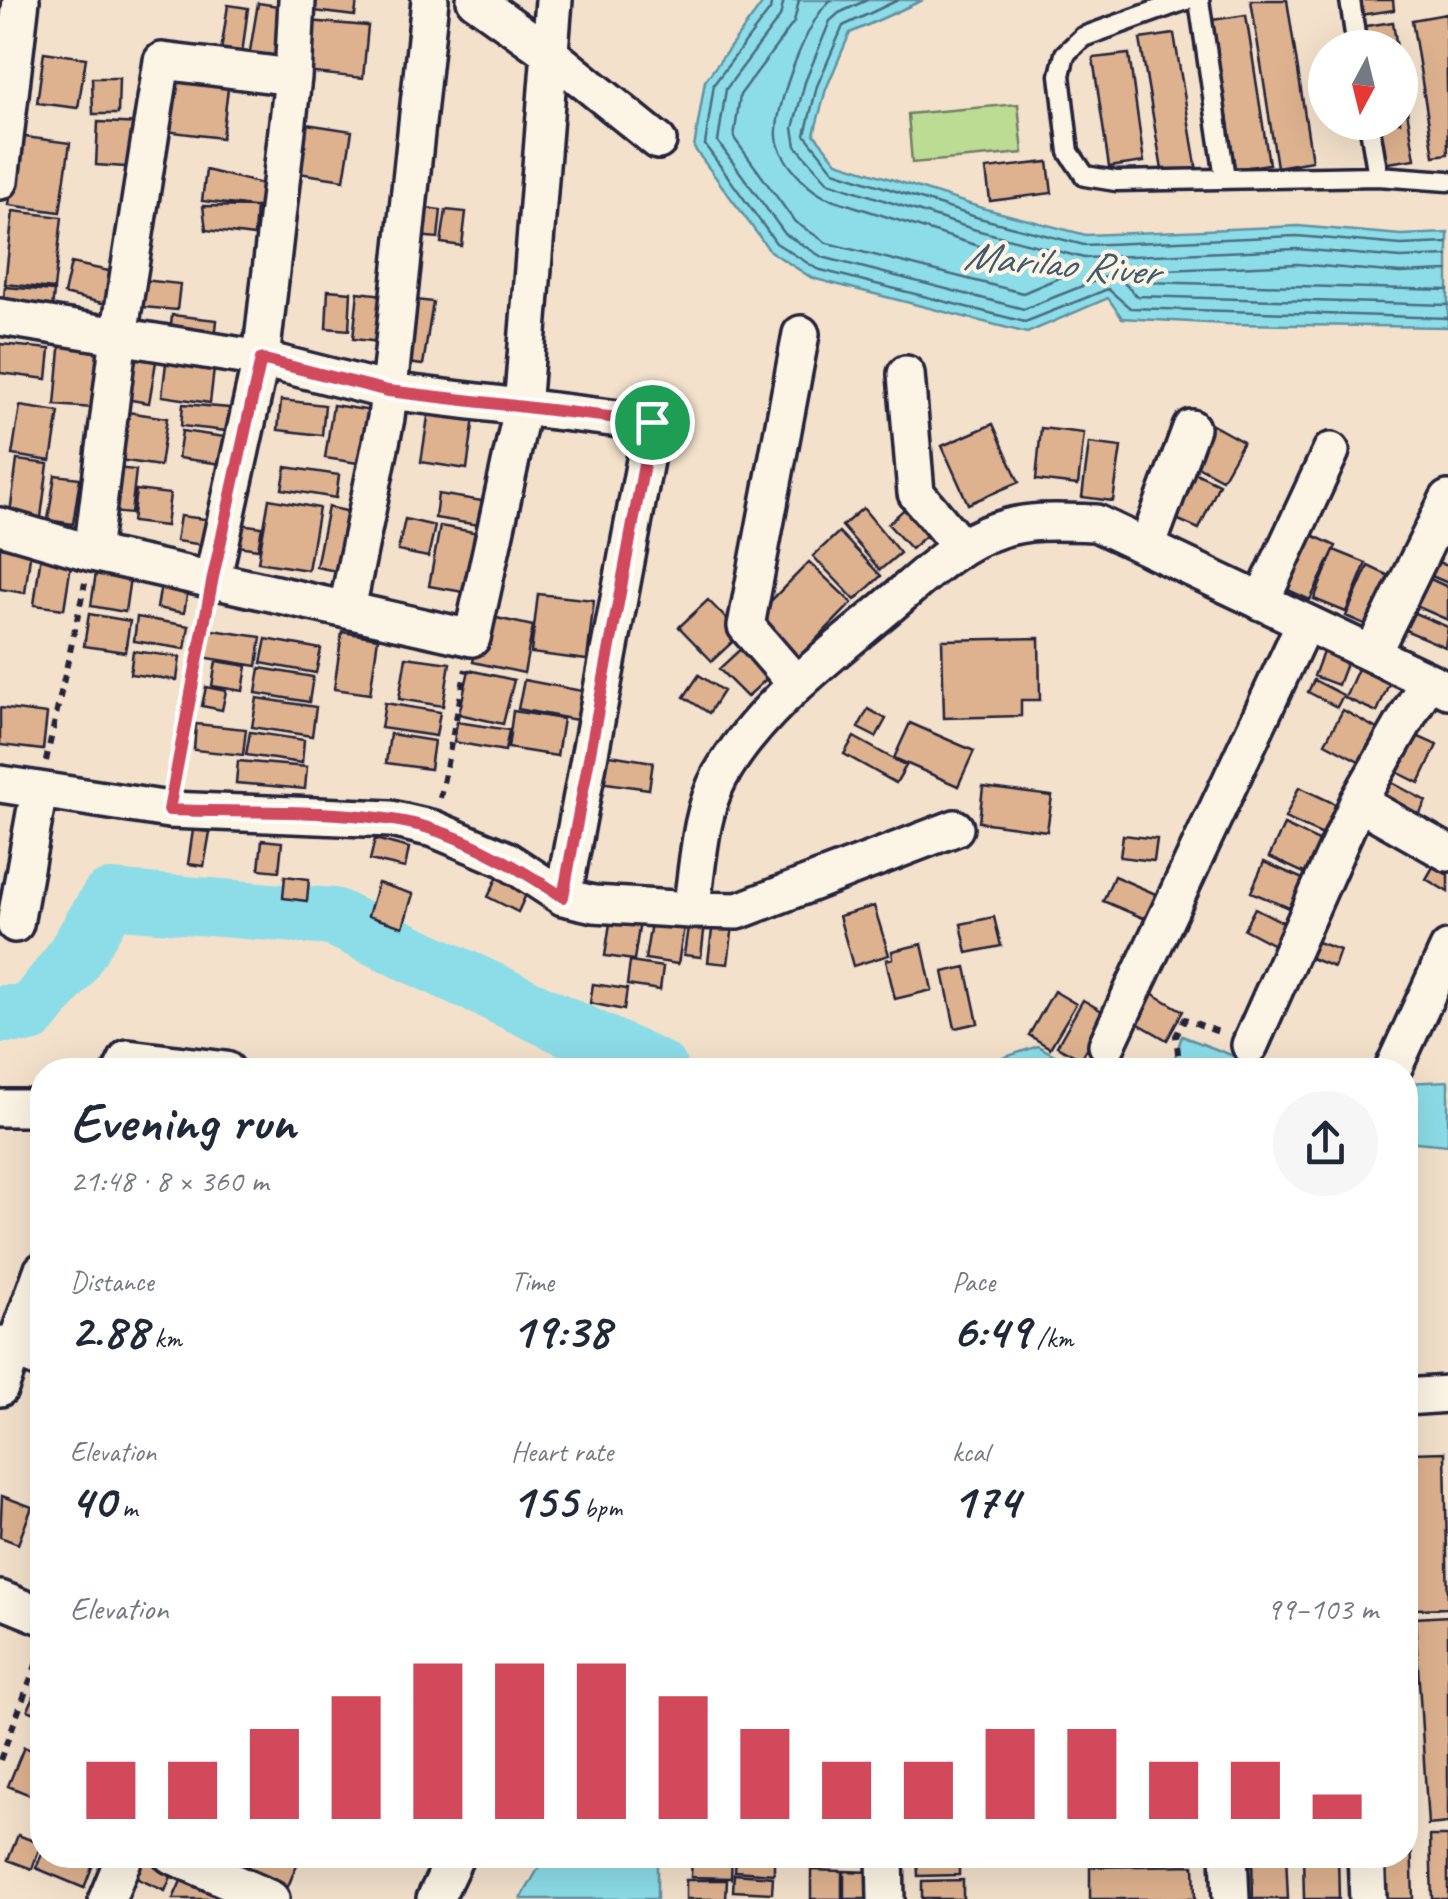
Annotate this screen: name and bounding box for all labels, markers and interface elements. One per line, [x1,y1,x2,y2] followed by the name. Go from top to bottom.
[1308,30,1418,140] north arrow
[1308,30,1418,140] map controls
[962,229,1168,299] water label: Marilao River
[610,380,695,465] pin
[625,395,680,450] icon: arrive
[70,1087,295,1157] text: Evening run
[1273,1091,1378,1196] button: share
[70,1160,268,1201] text: 21:48 · 8 × 360 m
[70,1264,154,1299] text: Distance
[511,1264,554,1299] text: Time
[952,1264,995,1299] text: Pace
[70,1299,147,1362] text: 2.88
[511,1299,610,1362] text: 19:38
[952,1299,1030,1362] text: 6:49
[147,1320,182,1355] text: km
[1030,1320,1073,1355] text: /km
[70,1434,156,1469] text: Elevation
[511,1434,613,1469] text: Heart rate
[952,1434,989,1469] text: kcal
[70,1469,115,1532] text: 40
[511,1469,577,1532] text: 155
[952,1469,1019,1532] text: 174
[115,1490,137,1525] text: m
[577,1490,622,1525] text: bpm
[70,1588,168,1629] text: Elevation
[1266,1588,1378,1629] text: 99–103 m

